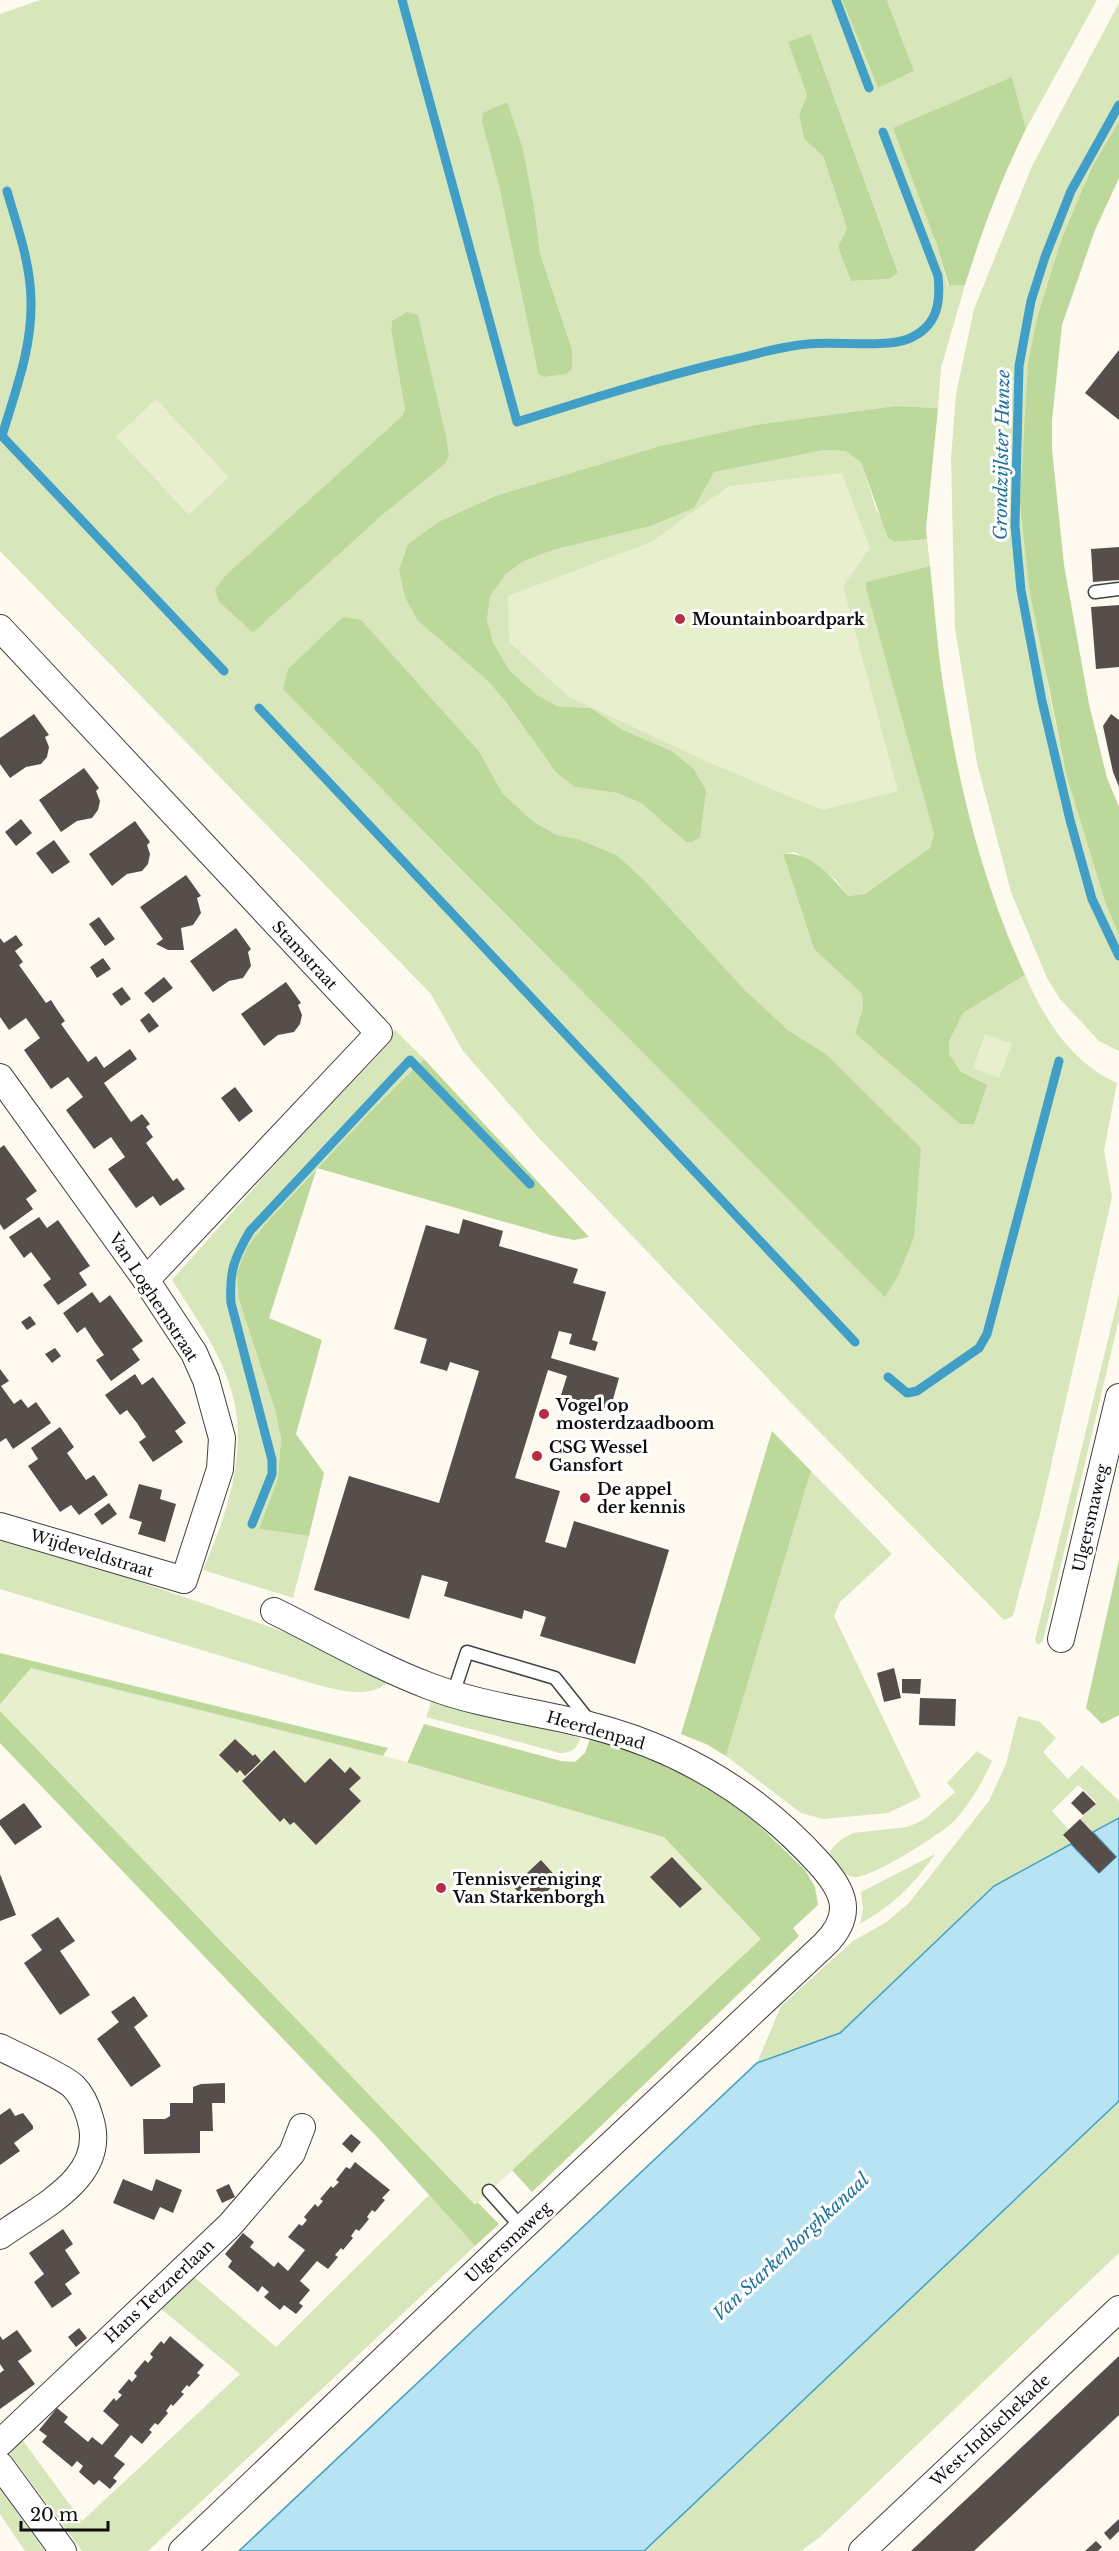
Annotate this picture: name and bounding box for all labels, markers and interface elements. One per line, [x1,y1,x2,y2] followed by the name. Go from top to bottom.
[990,370,1014,540] water label: Grondzijlster Hunze
[692,609,865,629] place label: Mountainboardpark
[673,612,687,626] marker: Mountainboardpark
[268,916,342,994] street label: Stamstraat
[104,1228,203,1365] street label: Van Loghemstraat
[555,1395,715,1433] place label: Vogel op mosterdzaadboom
[537,1407,551,1421] marker: Vogel op mosterdzaadboom
[549,1437,648,1475] place label: CSG Wessel Gansfort
[530,1449,544,1463] marker: CSG Wessel Gansfort
[1068,1462,1112,1574] street label: Ulgersmaweg
[597,1479,685,1517] place label: De appel der kennis
[578,1491,592,1505] marker: De appel der kennis
[27,1524,156,1581] street label: Wijdeveldstraat
[544,1706,648,1754] street label: Heerdenpad
[452,1869,605,1907] place label: Tennisvereniging Van Starkenborgh
[434,1881,448,1895] marker: Tennisvereniging Van Starkenborgh
[708,2169,874,2325] water label: Van Starkenborghkanaal
[461,2197,555,2287] street label: Ulgersmaweg
[100,2235,218,2347] street label: Hans Tetznerlaan
[925,2370,1054,2491] street label: West-Indischekade
[21,2494,108,2532] scale bar
[30,2504,78,2526] text: 20 m

